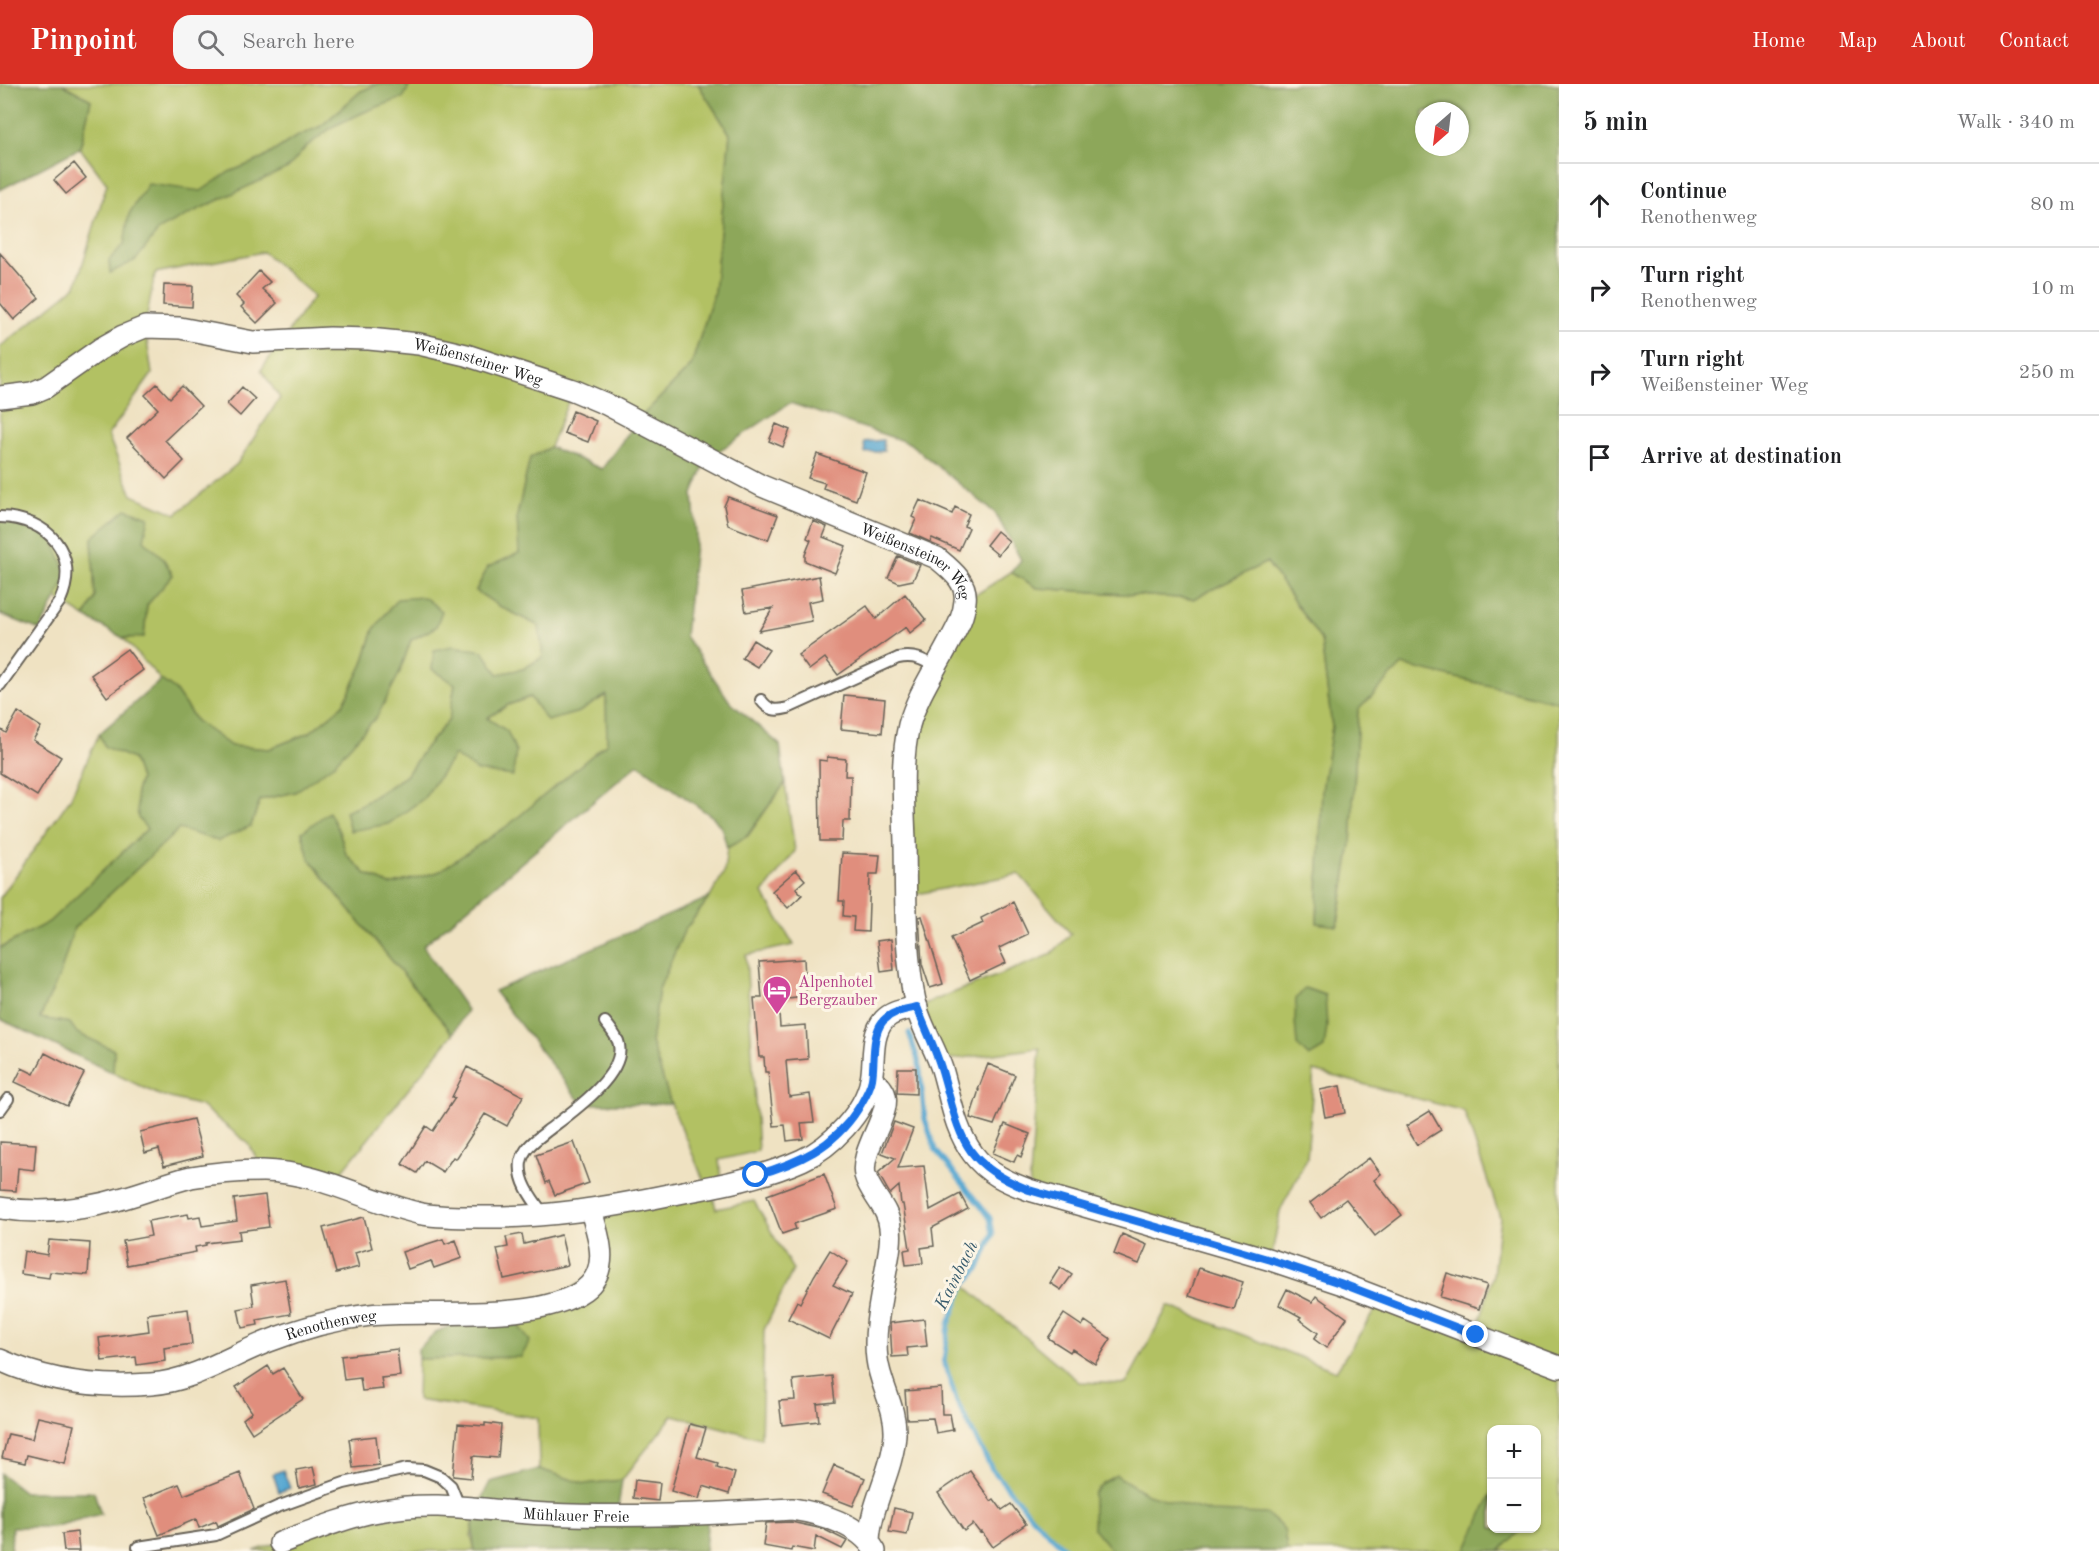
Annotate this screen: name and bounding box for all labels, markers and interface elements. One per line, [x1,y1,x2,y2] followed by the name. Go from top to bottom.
[173,15,593,69] search box
[194,26,227,59] icon: search
[30,28,137,56] text: Pinpoint
[242,31,355,53] text: Search here
[1752,31,1805,52] text: Home
[1838,31,1877,52] text: Map
[1910,31,1966,52] text: About
[1999,31,2069,52] text: Contact
[1415,102,1469,156] north arrow
[1583,110,1648,136] text: 5 min
[1956,113,2075,133] text: Walk · 340 m
[1640,181,1727,203] text: Continue
[1583,189,1616,222] icon: ahead
[2030,195,2075,215] text: 80 m
[1640,208,1757,228] text: Renothenweg
[1640,265,1744,287] text: Turn right
[1583,273,1616,306] icon: right
[2030,279,2075,299] text: 10 m
[1640,292,1757,312] text: Renothenweg
[411,337,545,390] street label: Weißensteiner Weg
[1640,349,1744,371] text: Turn right
[1583,357,1616,390] icon: right
[2019,363,2075,383] text: 250 m
[1640,376,1808,396] text: Weißensteiner Weg
[1583,441,1616,474] icon: arrive
[1640,446,1842,468] text: Arrive at destination
[857,521,972,601] street label: Weißensteiner Weg
[761,974,793,1016] hotel icon: Alpenhotel Bergzauber
[798,975,878,1009] place label: Alpenhotel Bergzauber
[742,1161,768,1187] route start
[931,1238,982,1314] water label: Kainbach
[283,1308,378,1344] street label: Renothenweg
[1462,1321,1488,1347] route end
[1487,1425,1541,1533] map controls
[1487,1425,1541,1479] button: +
[1487,1479,1541,1533] button: −
[522,1507,629,1526] street label: Mühlauer Freie

